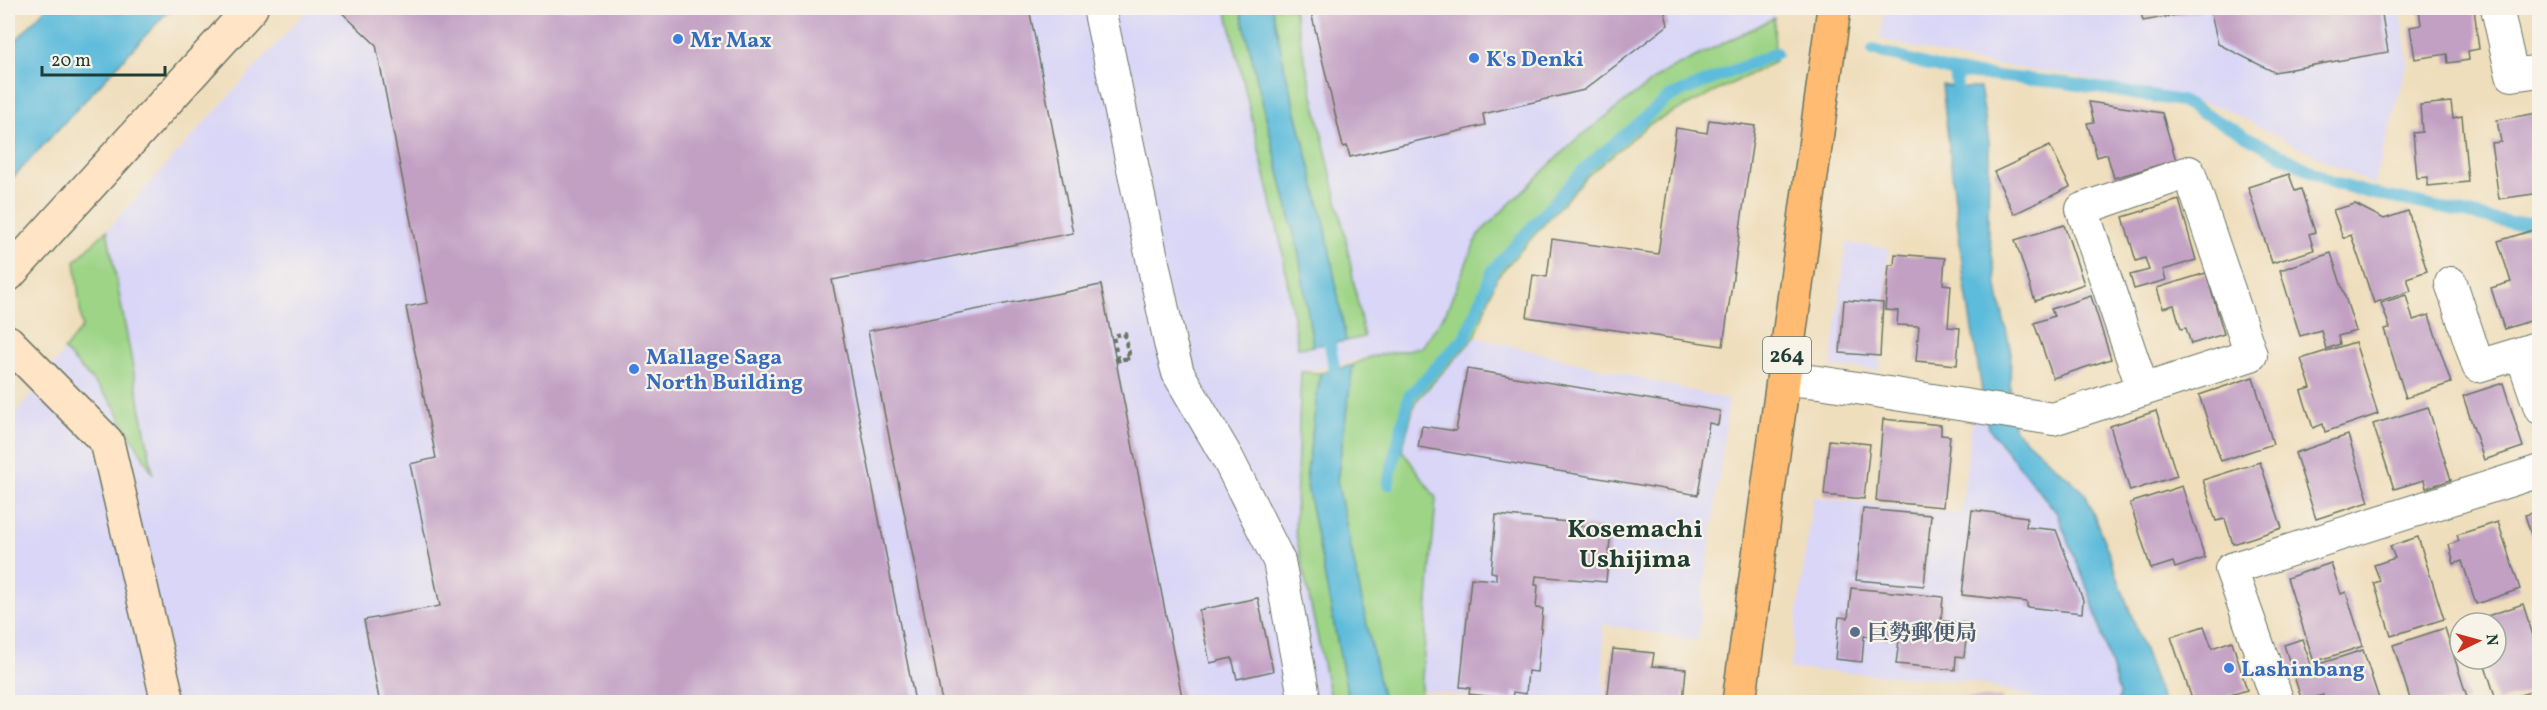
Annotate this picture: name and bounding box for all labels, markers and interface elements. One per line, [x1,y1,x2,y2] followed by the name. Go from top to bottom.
[690,26,772,57] place label: Mr Max
[671,32,685,46] marker: Mr Max
[42,39,165,77] scale bar
[1486,45,1584,76] place label: K's Denki
[51,49,91,74] text: 20 m
[1467,51,1481,65] marker: K's Denki
[1763,337,1811,373] road number: 264
[646,343,803,399] place label: Mallage Saga North Building
[627,362,641,376] marker: Mallage Saga North Building
[1567,512,1703,578] district label: Kosemachi Ushijima
[2448,611,2508,671] north arrow
[1867,619,1977,650] place label: 巨勢郵便局
[1848,625,1862,639] marker: 巨勢郵便局
[2479,633,2502,647] text: N
[2241,655,2365,686] place label: Lashinbang
[2222,661,2236,675] marker: Lashinbang

